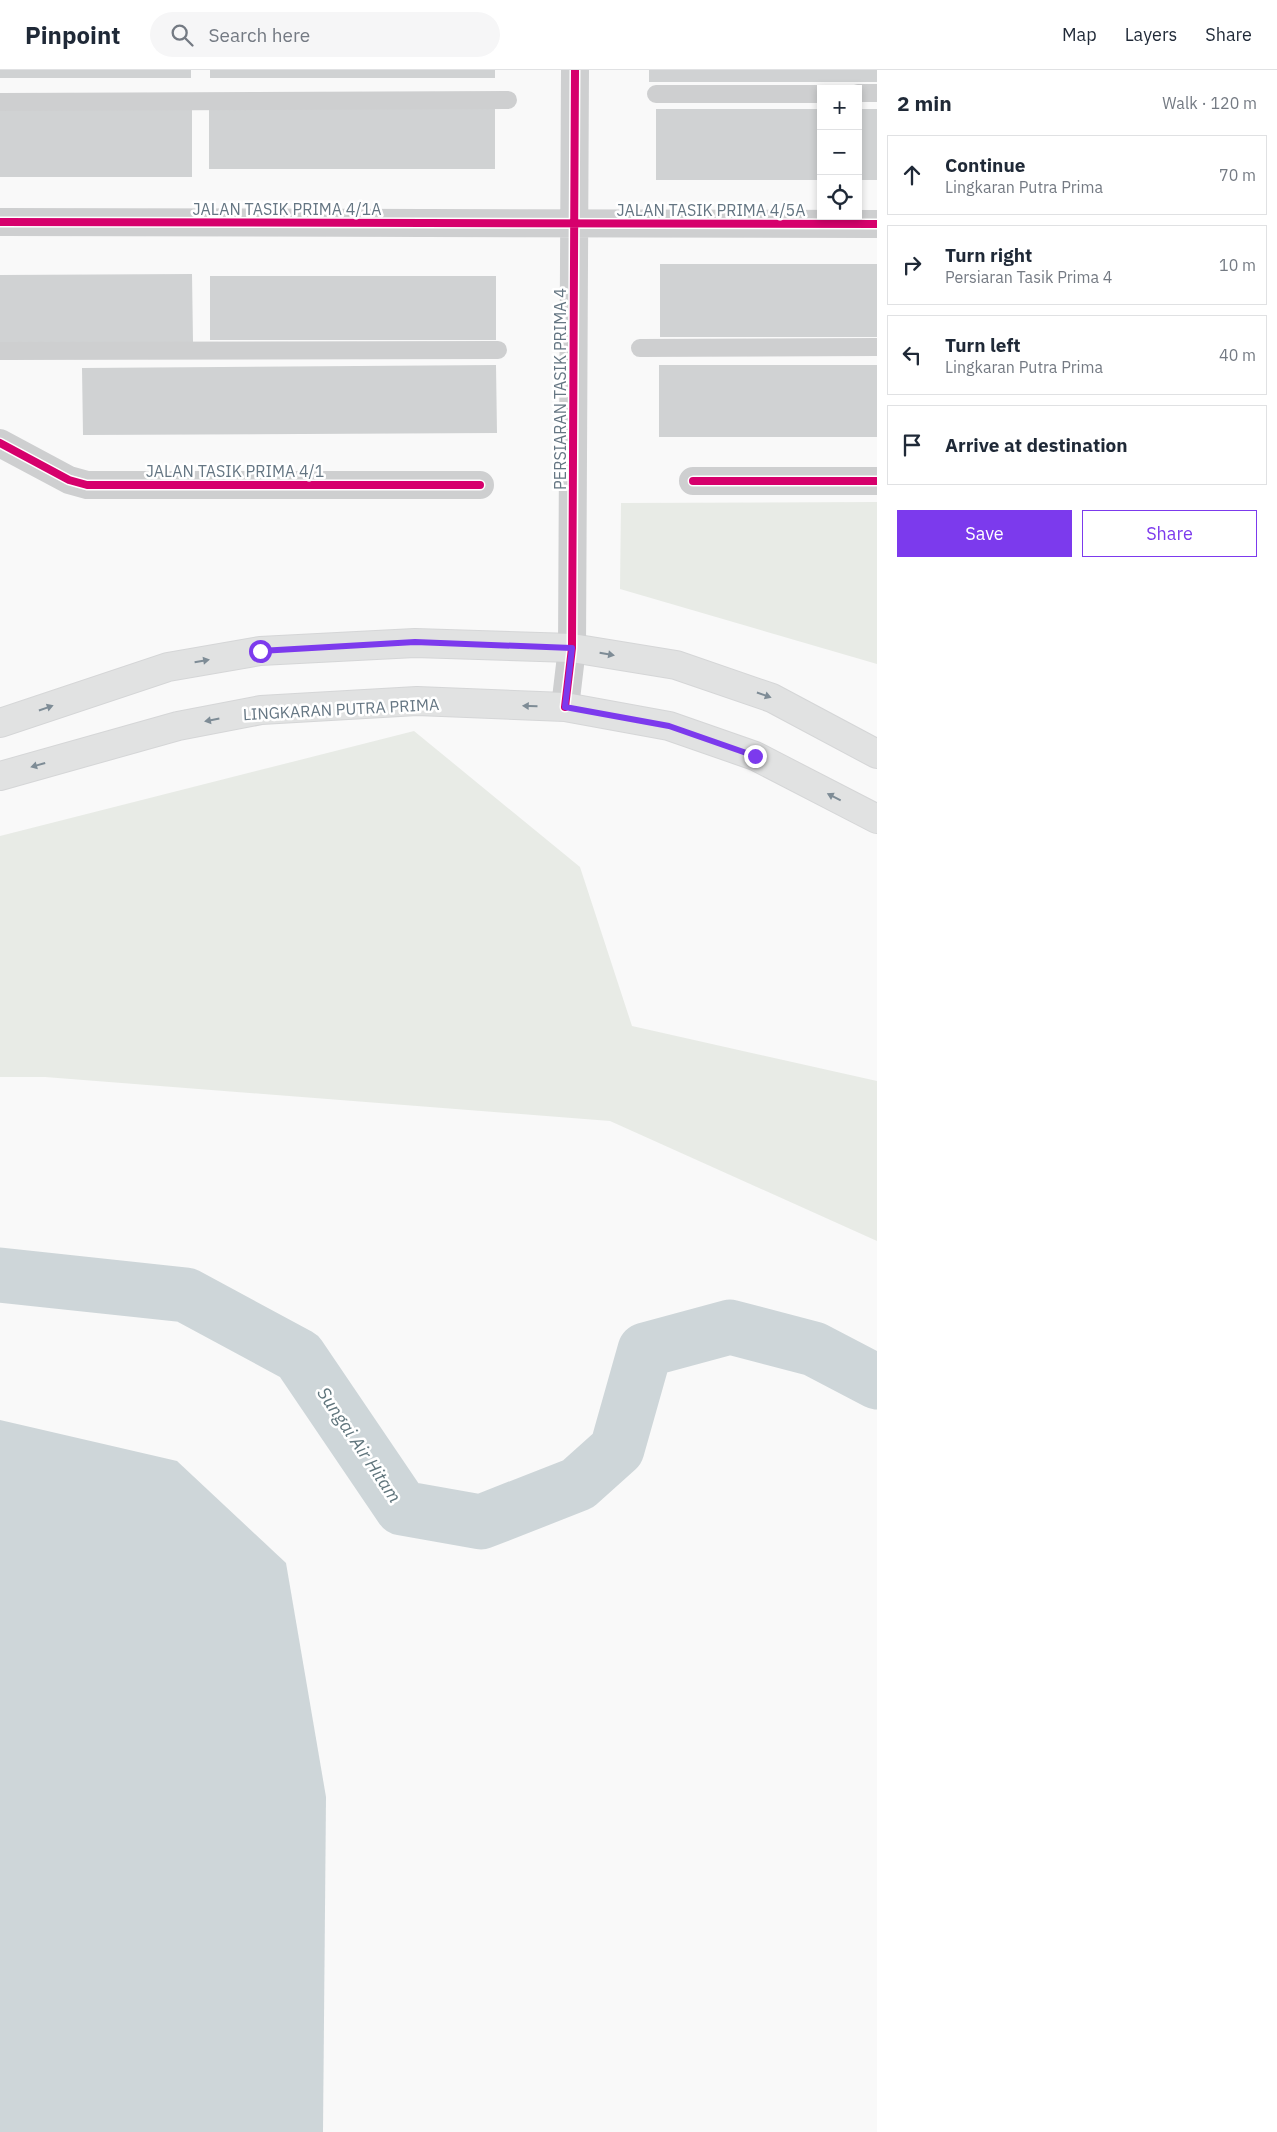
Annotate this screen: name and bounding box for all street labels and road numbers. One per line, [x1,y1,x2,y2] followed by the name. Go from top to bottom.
[193,199,381,219] street label: JALAN TASIK PRIMA 4/1A
[617,200,805,220] street label: JALAN TASIK PRIMA 4/5A
[550,288,570,490] street label: PERSIARAN TASIK PRIMA 4
[146,461,324,481] street label: JALAN TASIK PRIMA 4/1
[242,694,440,724] street label: LINGKARAN PUTRA PRIMA

